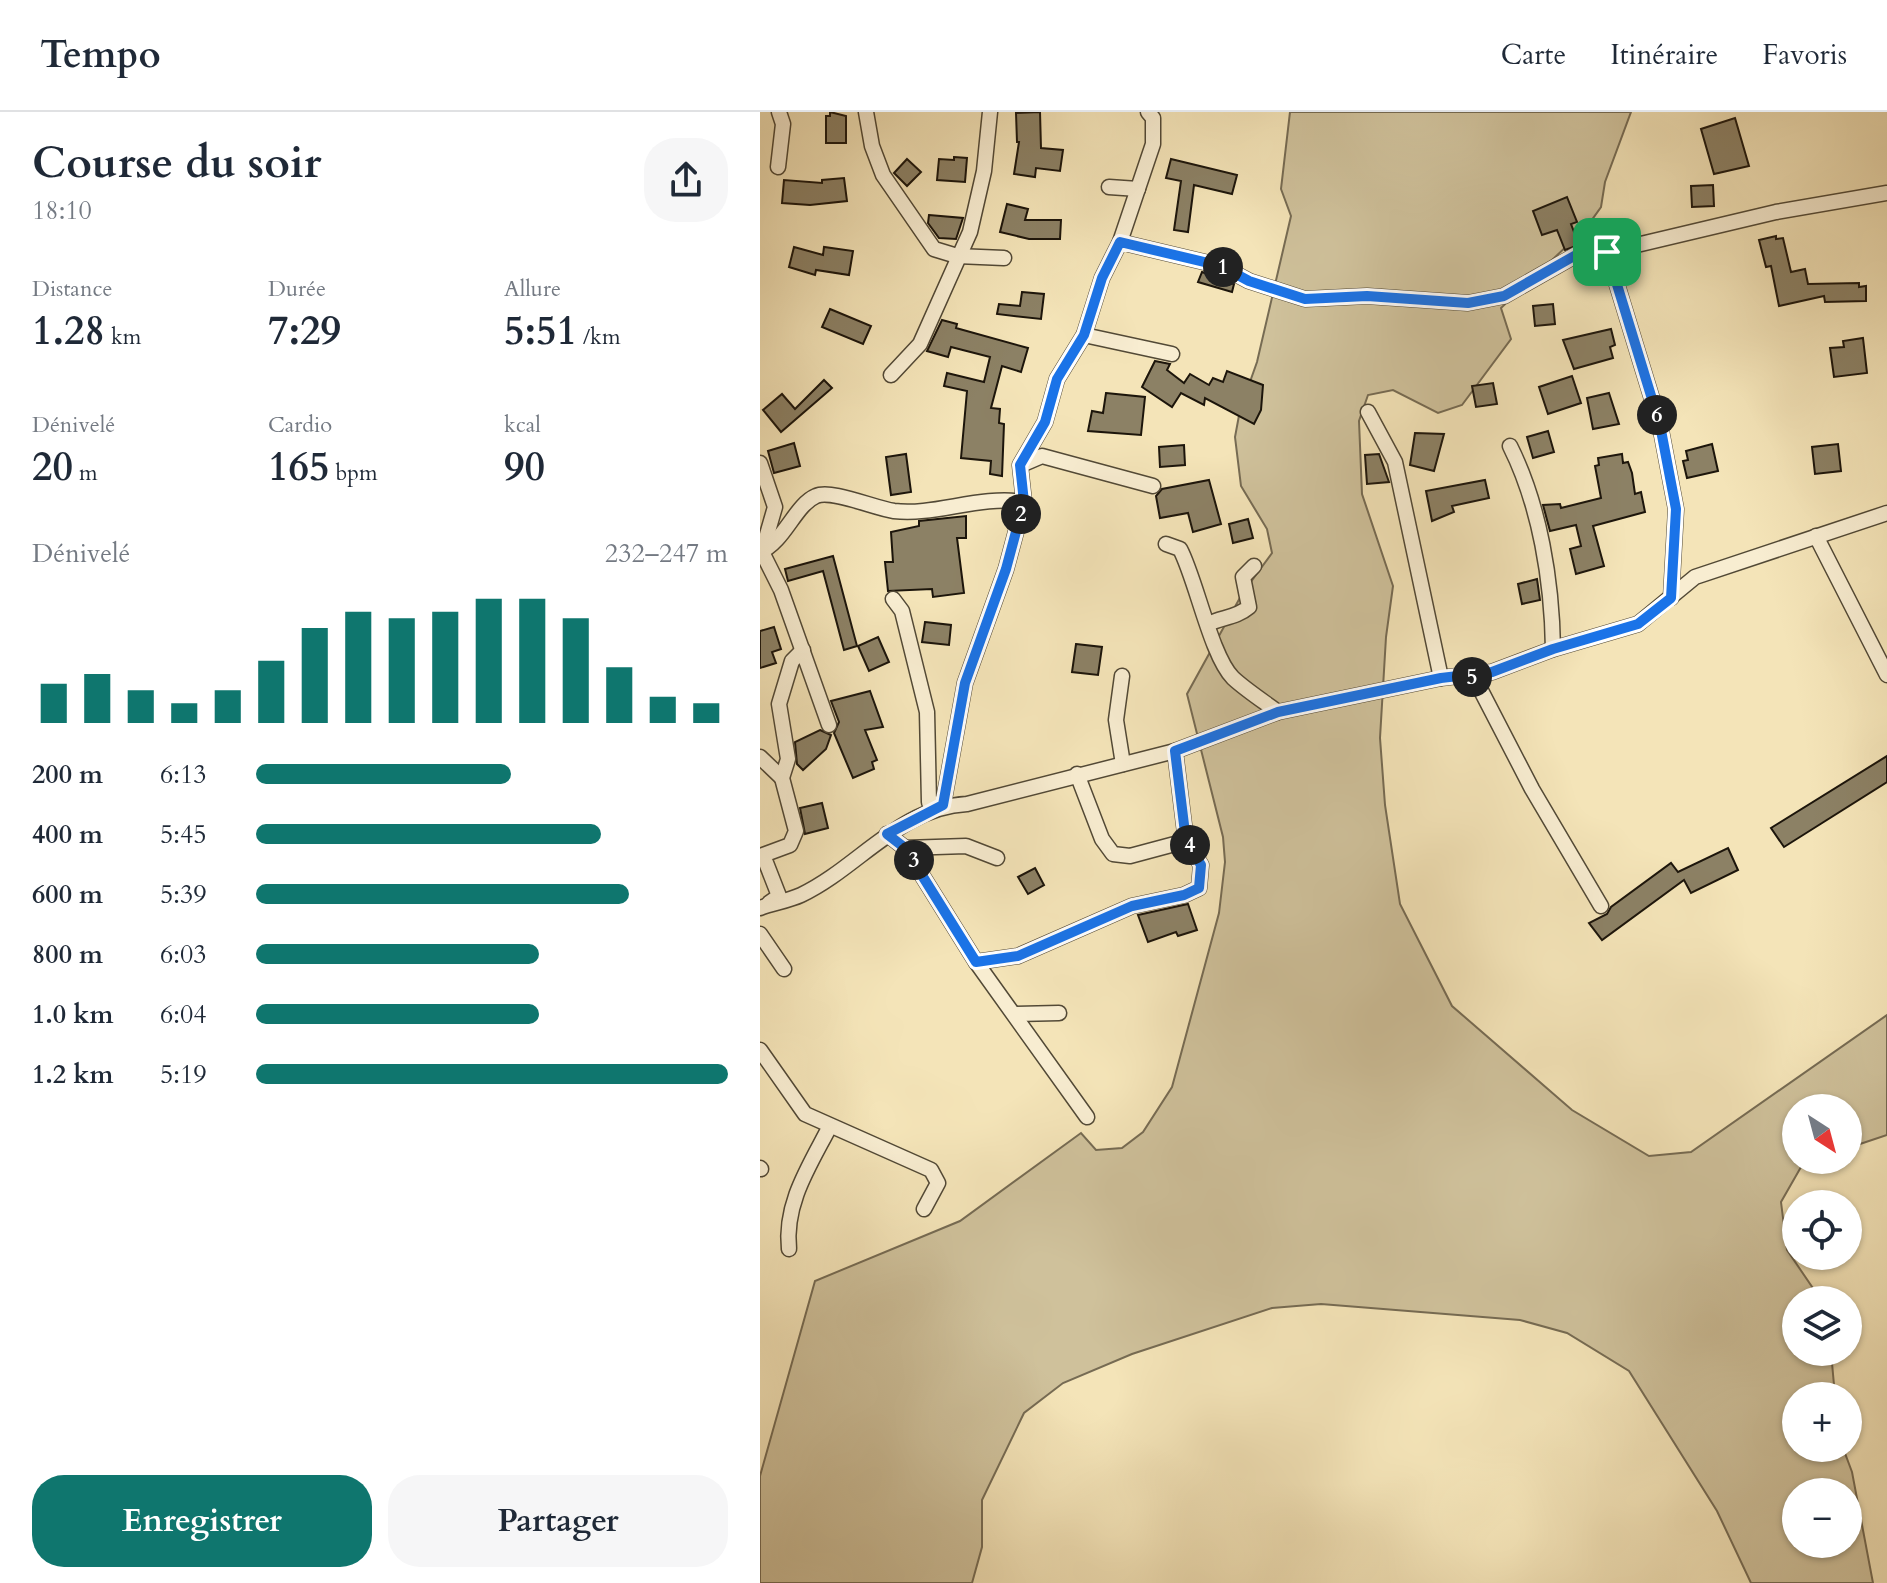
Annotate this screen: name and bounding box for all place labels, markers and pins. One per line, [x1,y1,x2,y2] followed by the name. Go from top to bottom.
[1573,218,1641,286] pin
[1203,247,1243,287] pin: 1
[1637,395,1677,435] pin: 6
[1001,494,1041,534] pin: 2
[1452,657,1492,697] pin: 5
[1170,825,1210,865] pin: 4
[894,840,934,880] pin: 3

